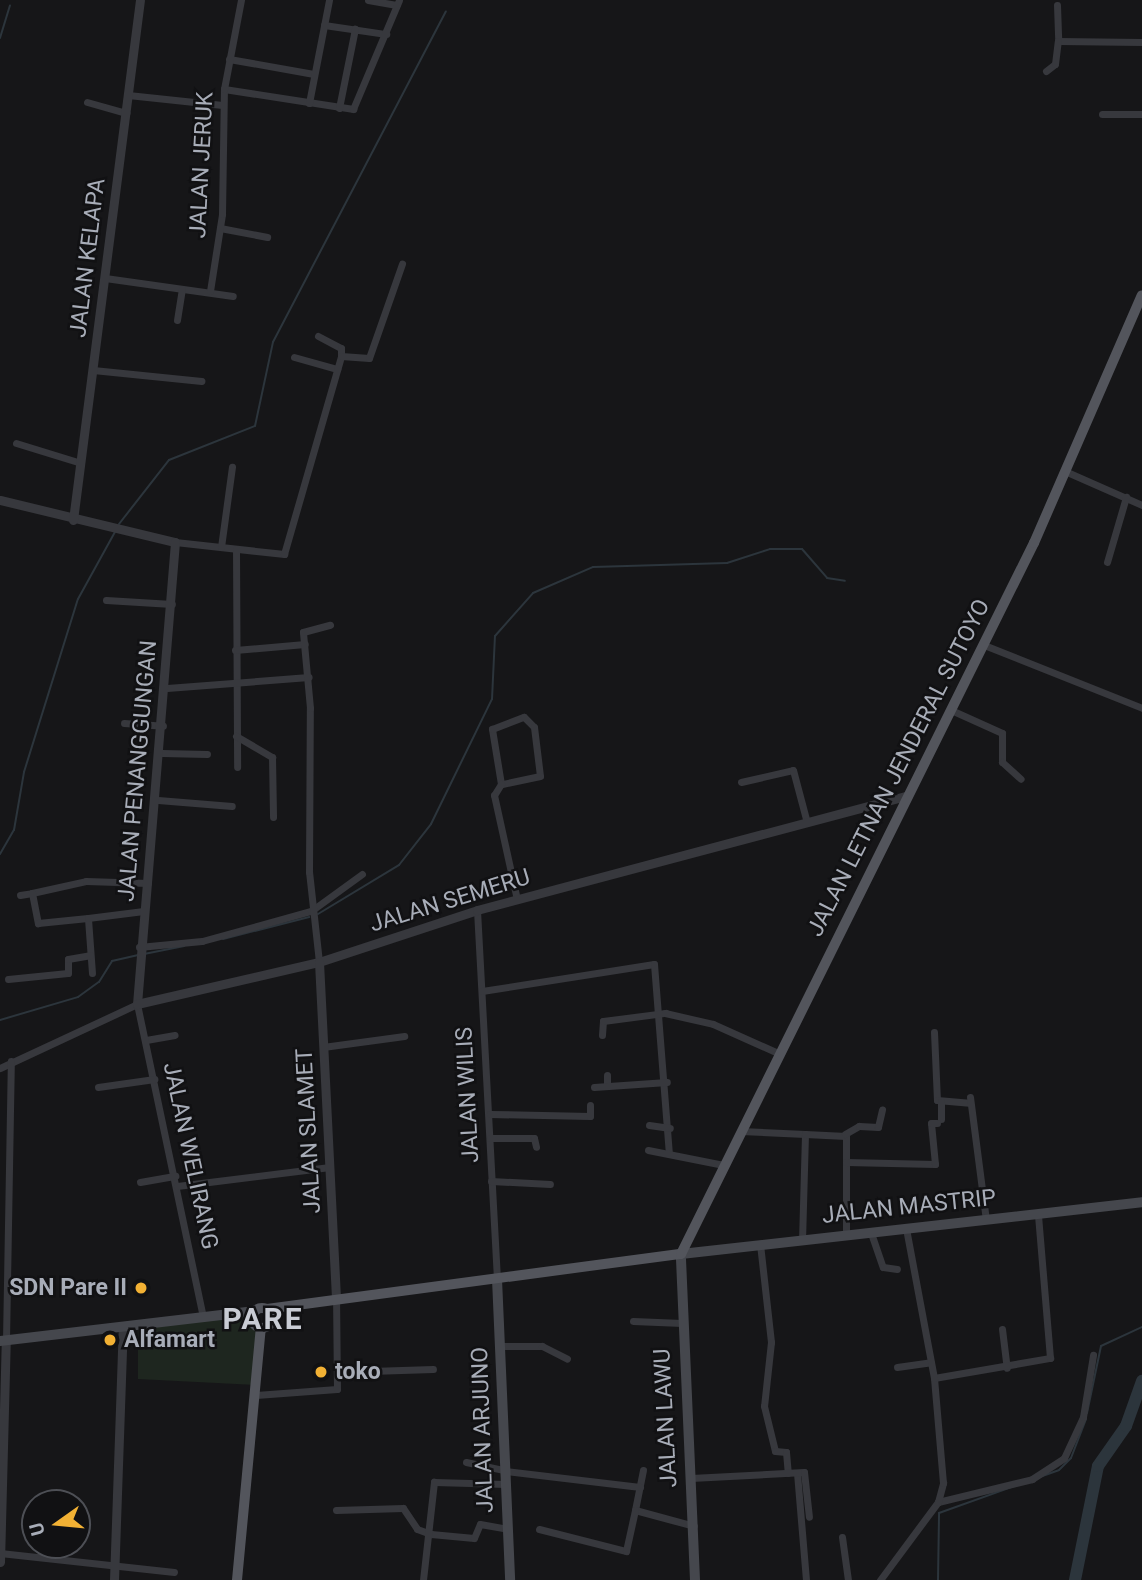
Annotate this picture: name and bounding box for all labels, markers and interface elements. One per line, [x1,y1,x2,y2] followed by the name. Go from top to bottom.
[184,91,220,239] street label: JALAN JERUK
[65,177,111,339] street label: JALAN KELAPA
[802,595,996,941] street label: JALAN LETNAN JENDERAL SUTOYO
[113,639,163,903] street label: JALAN PENANGGUNGAN
[367,864,533,938] street label: JALAN SEMERU
[451,1026,485,1164] street label: JALAN WILIS
[291,1048,327,1214] street label: JALAN SLAMET
[157,1060,223,1252] street label: JALAN WELIRANG
[821,1184,997,1230] street label: JALAN MASTRIP
[9,1274,127,1302] place label: SDN Pare II
[133,1280,149,1296] marker: SDN Pare II
[223,1301,303,1337] district label: PARE
[124,1326,215,1354] place label: Alfamart
[102,1332,118,1348] marker: Alfamart
[466,1346,500,1514] street label: JALAN ARJUNO
[649,1348,683,1488] street label: JALAN LAWU
[335,1358,381,1386] place label: toko
[313,1364,329,1380] marker: toko
[21,1489,91,1559] north arrow
[24,1520,50,1538] text: U

